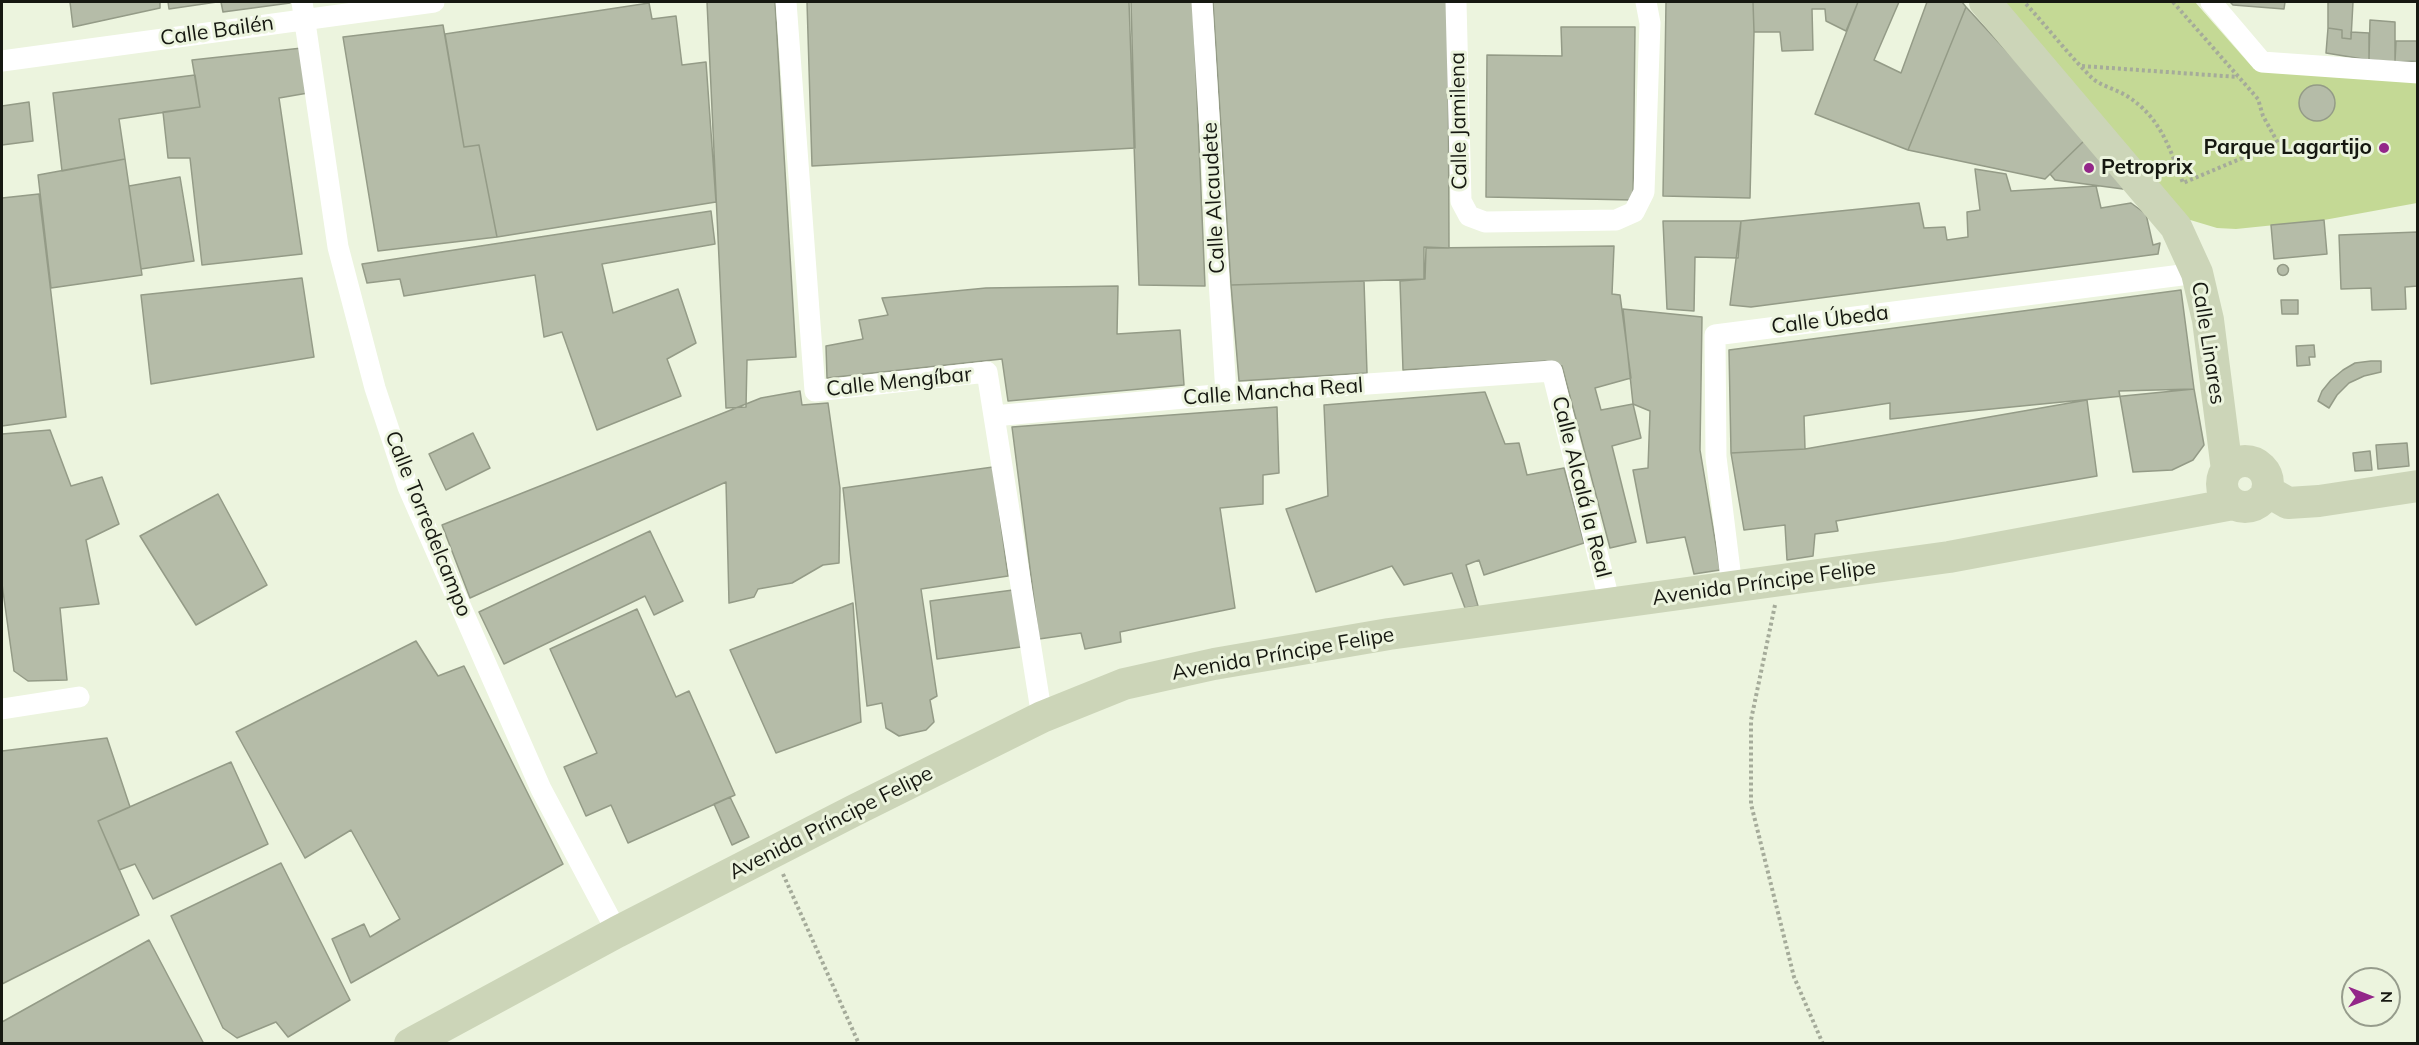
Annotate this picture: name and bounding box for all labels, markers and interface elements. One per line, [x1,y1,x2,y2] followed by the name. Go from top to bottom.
[159,11,275,51] street label: Calle Bailén
[1445,52,1473,190] street label: Calle Jamilena
[1197,122,1231,274] street label: Calle Alcaudete
[2204,135,2372,161] place label: Parque Lagartijo
[2377,141,2391,155] marker: Parque Lagartijo
[2101,155,2193,181] place label: Petroprix
[2082,161,2096,175] marker: Petroprix
[2186,280,2230,406] street label: Calle Linares
[1770,300,1890,340] street label: Calle Úbeda
[825,362,973,402] street label: Calle Mengíbar
[1182,373,1364,411] street label: Calle Mancha Real
[1546,394,1616,580] street label: Calle Alcalá la Real
[379,427,477,621] street label: Calle Torredelcampo
[1651,555,1877,611] street label: Avenida Príncipe Felipe
[1170,622,1396,686] street label: Avenida Príncipe Felipe
[725,761,937,885] street label: Avenida Príncipe Felipe
[2341,967,2401,1027] north arrow
[2377,991,2397,1003] text: N

